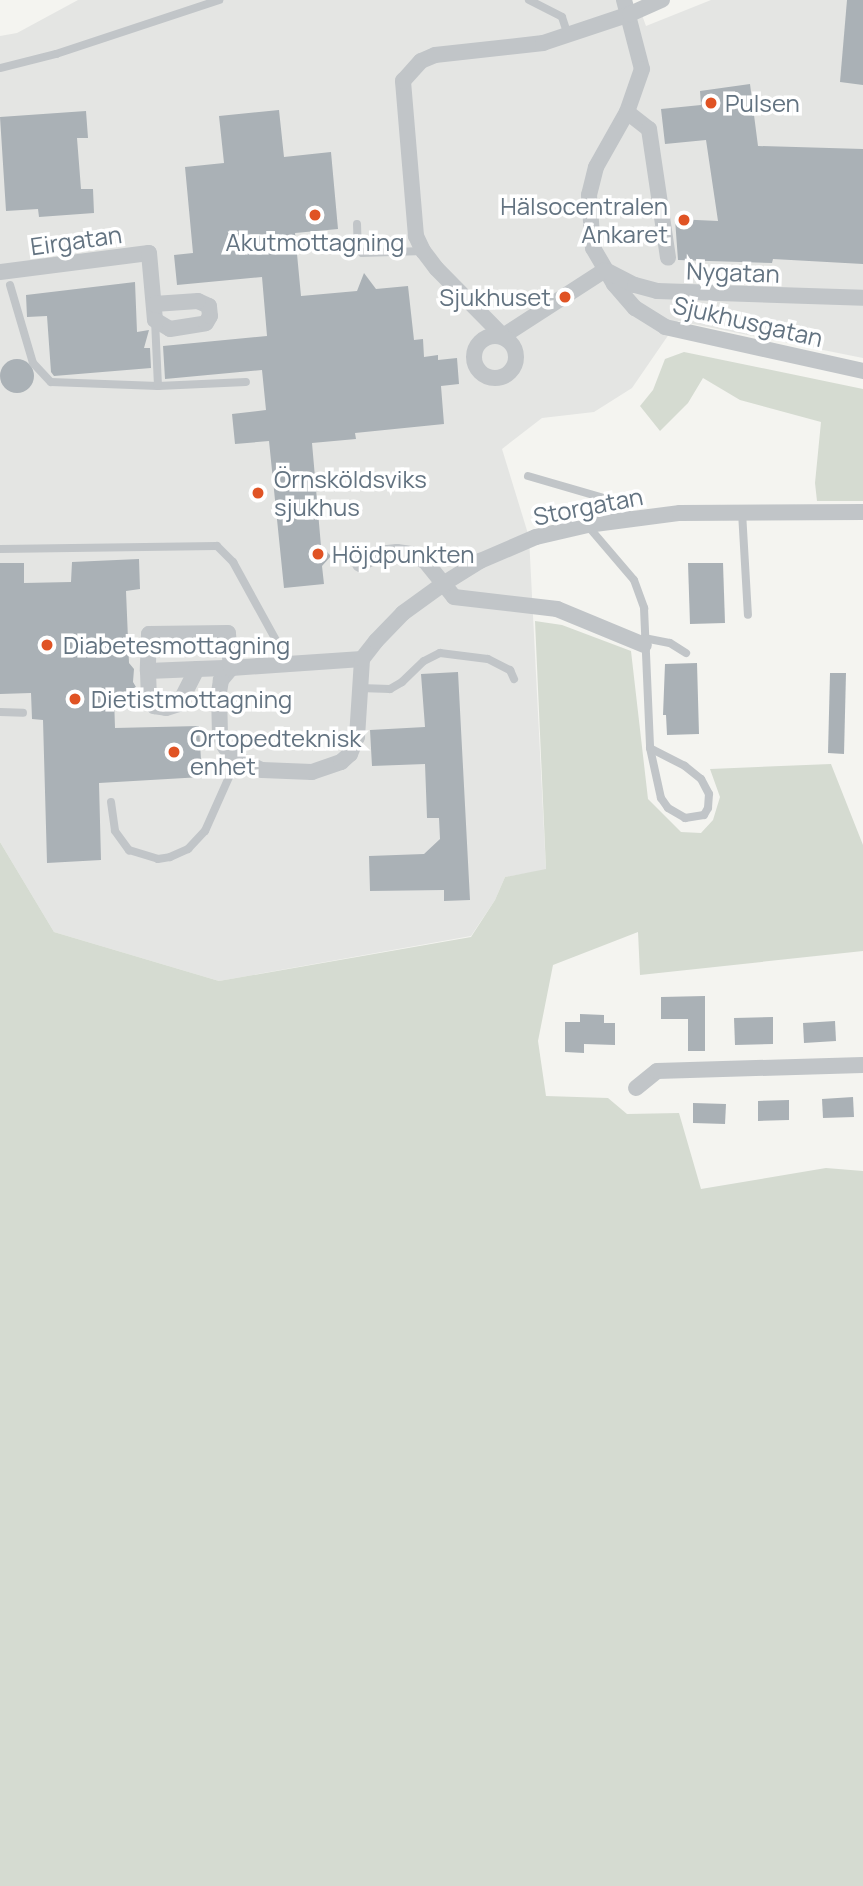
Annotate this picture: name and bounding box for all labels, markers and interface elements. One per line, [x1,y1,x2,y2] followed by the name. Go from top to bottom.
[725,89,800,117] place label: Pulsen
[703,95,719,111] marker: Pulsen
[500,192,668,248] place label: Hälsocentralen Ankaret
[305,205,325,225] marker: Akutmottagning
[674,210,694,230] marker: Hälsocentralen Ankaret
[28,219,124,261] street label: Eirgatan
[225,228,405,256] place label: Akutmottagning
[686,256,780,288] street label: Nygatan
[439,283,551,311] place label: Sjukhuset
[557,289,573,305] marker: Sjukhuset
[670,290,826,352] street label: Sjukhusgatan
[274,465,427,521] place label: Örnsköldsviks sjukhus
[531,481,645,531] street label: Storgatan
[248,483,268,503] marker: Örnsköldsviks sjukhus
[332,540,475,568] place label: Höjdpunkten
[310,546,326,562] marker: Höjdpunkten
[63,631,290,659] place label: Diabetesmottagning
[37,635,57,655] marker: Diabetesmottagning
[91,685,292,713] place label: Dietistmottagning
[65,689,85,709] marker: Dietistmottagning
[190,724,361,780] place label: Ortopedteknisk enhet
[164,742,184,762] marker: Ortopedteknisk enhet

